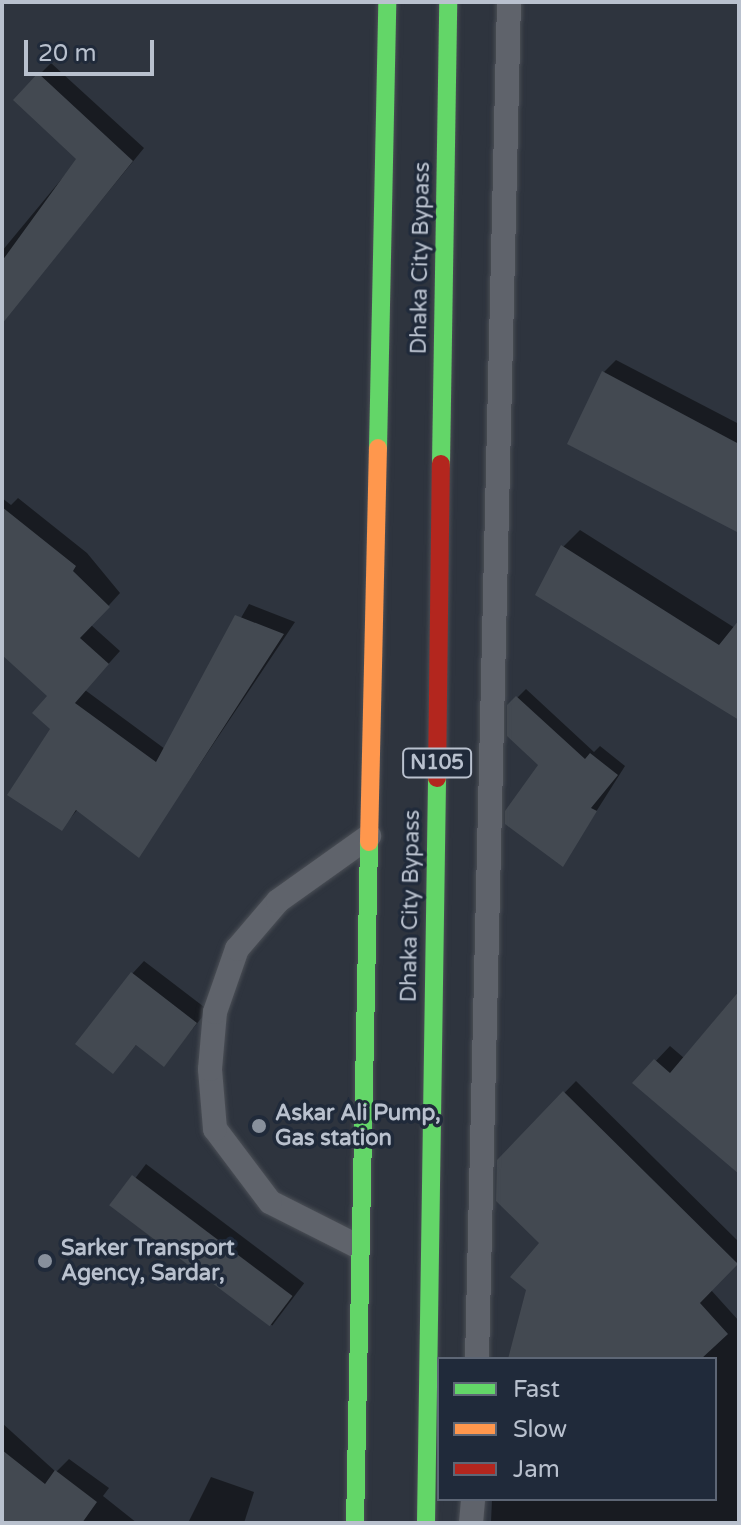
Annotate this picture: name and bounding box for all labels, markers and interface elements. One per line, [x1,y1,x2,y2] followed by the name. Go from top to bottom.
[28,24,158,74] scale bar
[38,39,96,68] text: 20 m
[406,161,436,355] street label: Dhaka City Bypass
[401,747,473,779] road number: N105
[396,809,426,1003] street label: Dhaka City Bypass
[275,1100,441,1152] place label: Askar Ali Pump, Gas station
[250,1117,268,1135] marker: Askar Ali Pump, Gas station
[61,1235,235,1286] place label: Sarker Transport Agency, Sardar,
[36,1252,54,1270] marker: Sarker Transport Agency, Sardar,
[437,1357,717,1501] legend
[513,1375,560,1404] text: Fast
[513,1415,567,1444] text: Slow
[513,1455,560,1484] text: Jam

